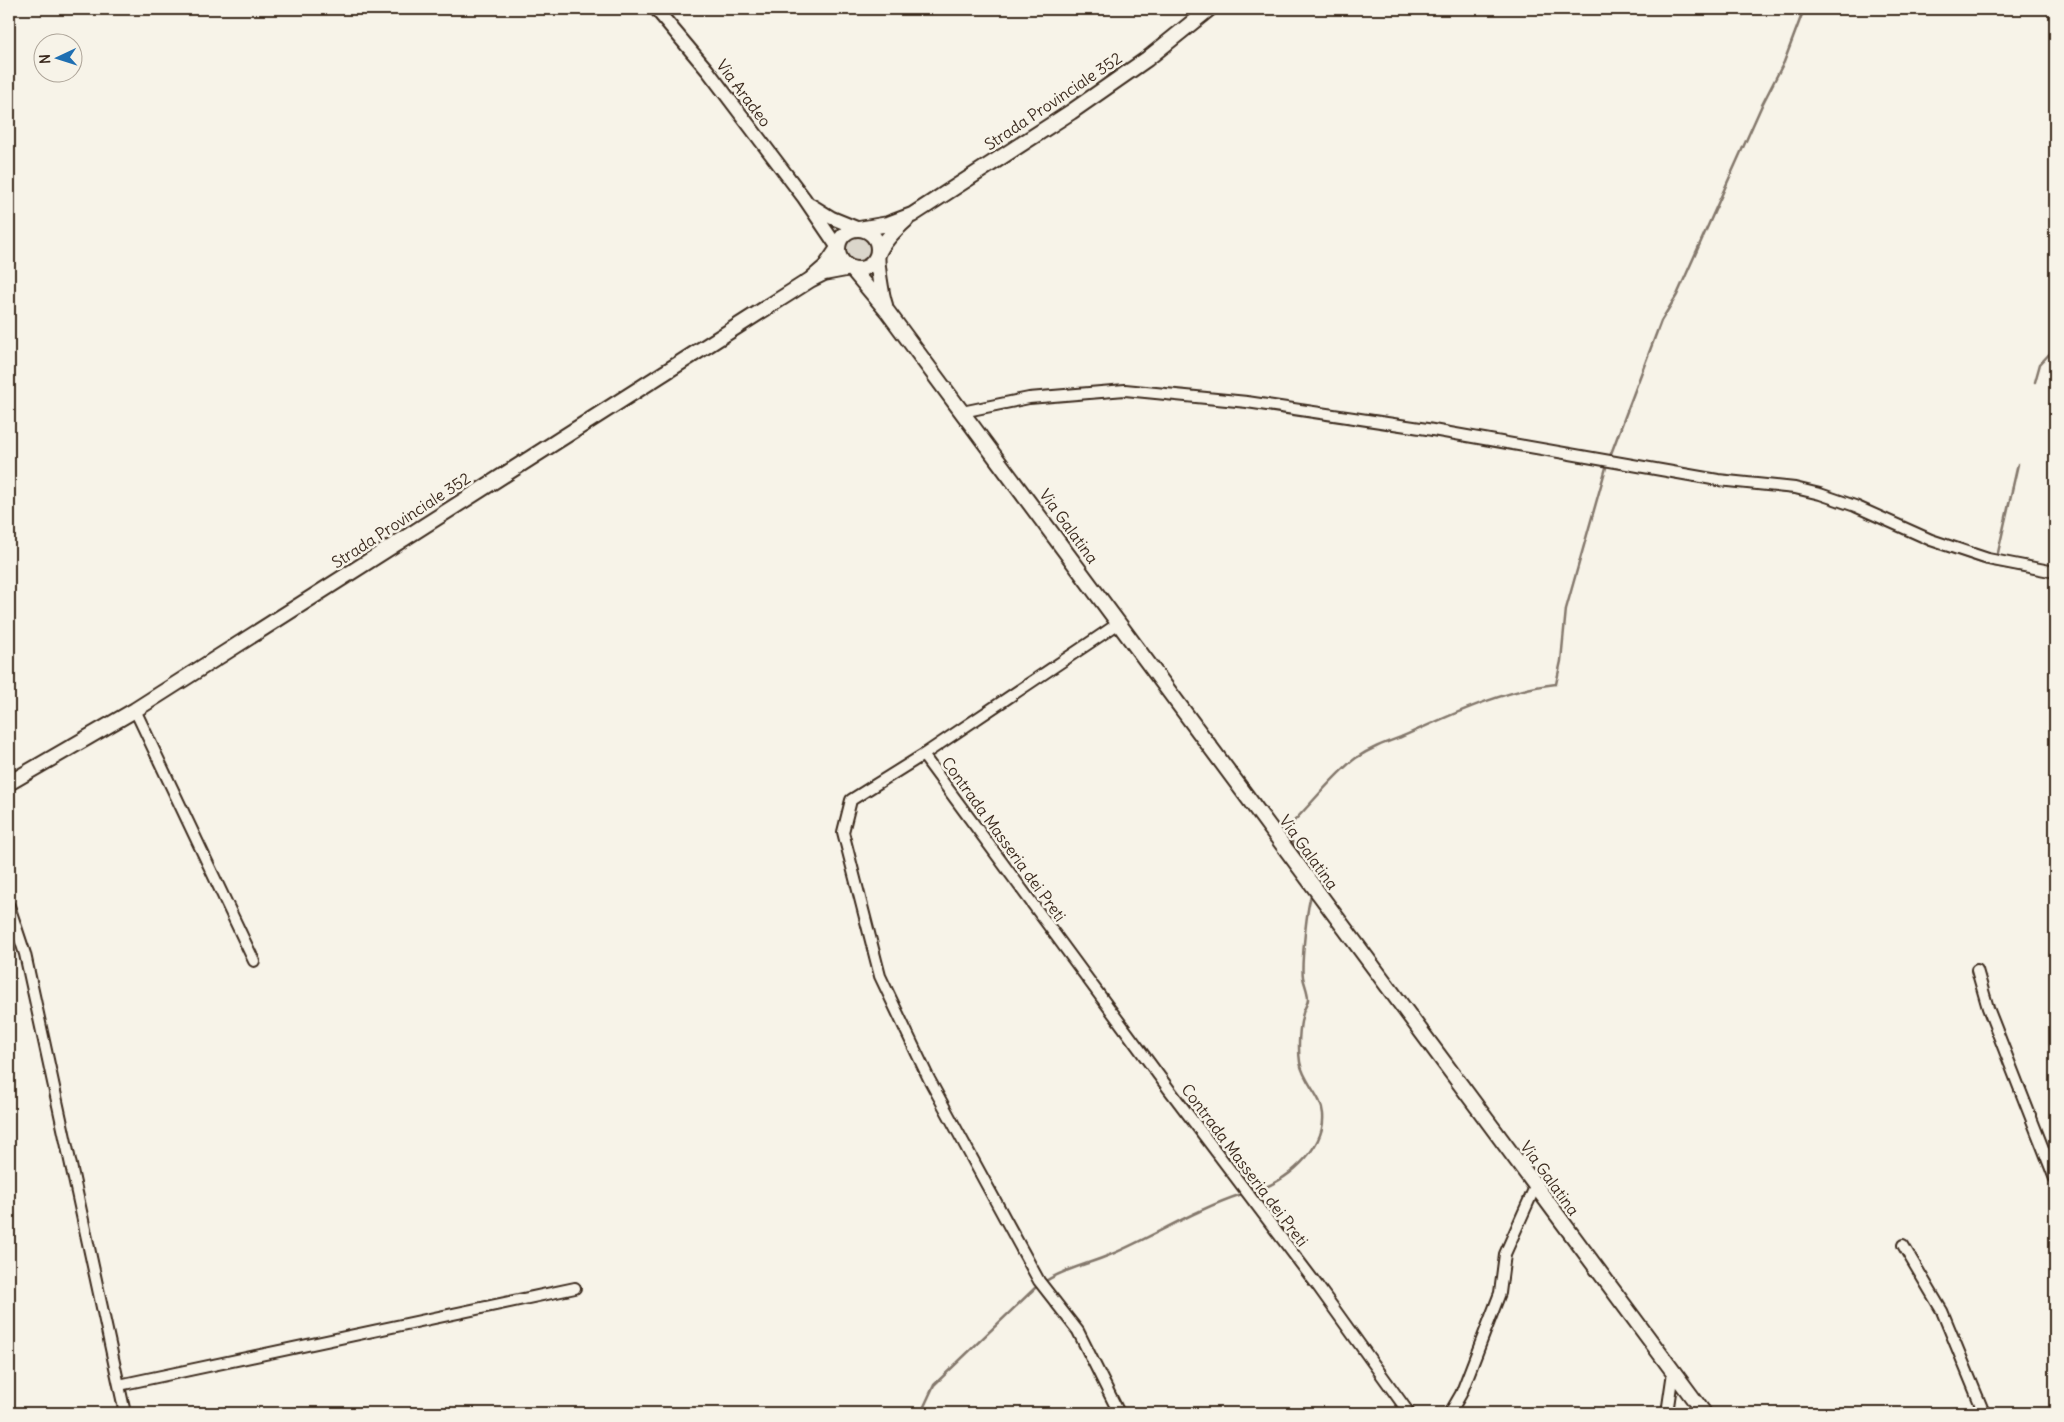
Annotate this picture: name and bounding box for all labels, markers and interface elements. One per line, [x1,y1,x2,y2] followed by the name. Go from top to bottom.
[32,32,82,82] north arrow
[981,47,1126,154] street label: Strada Provinciale 352
[36,53,54,64] text: N
[712,55,776,131] street label: Via Aradeo
[328,468,474,572] street label: Strada Provinciale 352
[1035,485,1103,567] street label: Via Galatina
[938,753,1070,925] street label: Contrada Masseria dei Preti
[1275,811,1343,893] street label: Via Galatina
[1177,1080,1313,1250] street label: Contrada Masseria dei Preti
[1516,1137,1584,1219] street label: Via Galatina

